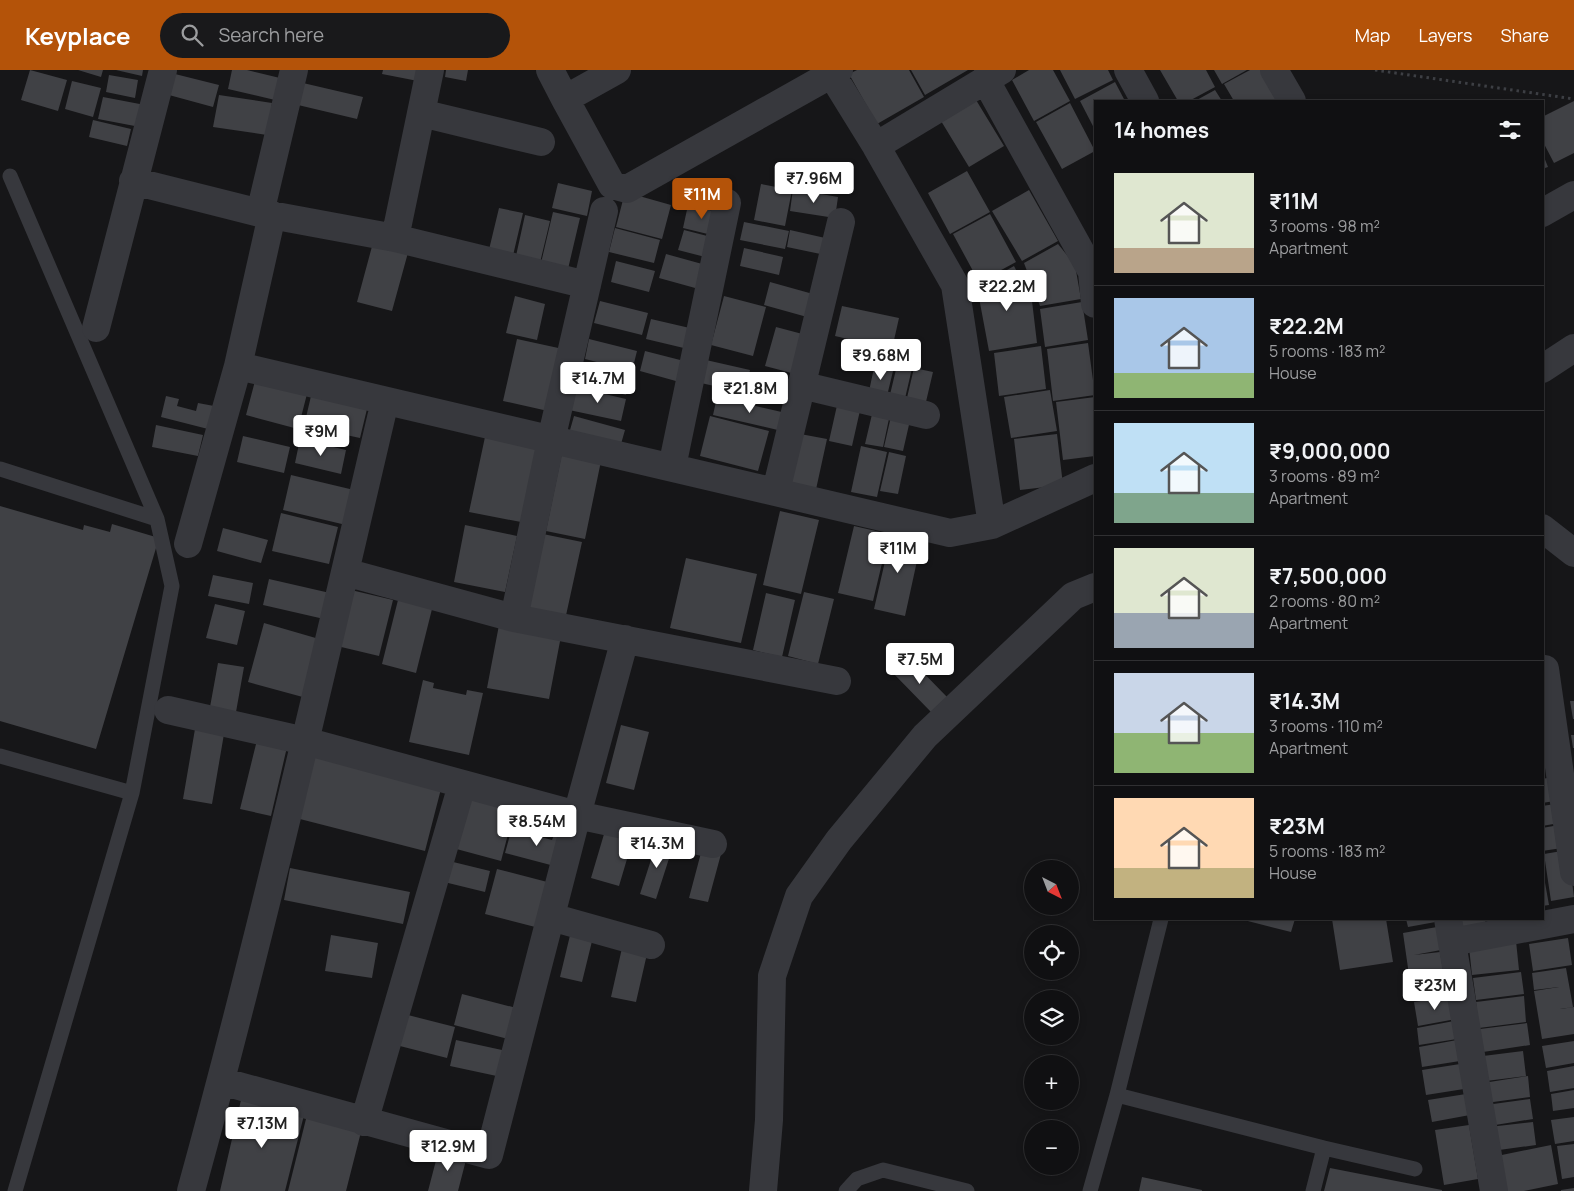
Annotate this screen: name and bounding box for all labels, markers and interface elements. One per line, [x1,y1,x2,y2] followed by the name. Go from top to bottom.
[160,13,510,58] search box
[25,19,130,52] text: Keyplace
[178,21,206,49] icon: search
[218,22,324,48] text: Search here
[1355,23,1390,47] text: Map
[1418,23,1472,47] text: Layers
[1500,23,1549,47] text: Share
[1114,116,1209,144] text: 14 homes
[1496,116,1524,144] icon: filters
[773,162,855,204] pin: ₹7.96M
[786,167,842,189] text: ₹7.96M
[672,178,732,220] pin: ₹11M
[683,183,721,205] text: ₹11M
[1269,187,1318,215] text: ₹11M
[1154,193,1214,253] icon: home
[1269,215,1380,237] text: 3 rooms · 98 m²
[1269,237,1348,259] text: Apartment
[966,270,1048,312] pin: ₹22.2M
[978,275,1036,297] text: ₹22.2M
[1269,312,1344,340] text: ₹22.2M
[1154,318,1214,378] icon: home
[840,338,922,381] pin: ₹9.68M
[1269,340,1386,362] text: 5 rooms · 183 m²
[852,344,910,366] text: ₹9.68M
[557,362,639,404] pin: ₹14.7M
[1269,362,1317,384] text: House
[571,367,625,389] text: ₹14.7M
[709,372,791,414] pin: ₹21.8M
[723,377,777,399] text: ₹21.8M
[297,414,345,457] pin: ₹9M
[304,420,338,442] text: ₹9M
[1269,437,1391,465] text: ₹9,000,000
[1154,443,1214,503] icon: home
[1269,465,1380,487] text: 3 rooms · 89 m²
[1269,487,1348,509] text: Apartment
[868,532,928,574] pin: ₹11M
[879,537,917,559] text: ₹11M
[1269,562,1387,590] text: ₹7,500,000
[1154,568,1214,628] icon: home
[1269,590,1380,612] text: 2 rooms · 80 m²
[1269,612,1348,634] text: Apartment
[885,642,955,685] pin: ₹7.5M
[897,648,943,670] text: ₹7.5M
[1269,687,1340,715] text: ₹14.3M
[1154,693,1214,753] icon: home
[1269,715,1383,737] text: 3 rooms · 110 m²
[1269,737,1348,759] text: Apartment
[496,804,578,847] pin: ₹8.54M
[508,810,566,832] text: ₹8.54M
[1269,812,1325,840] text: ₹23M
[1154,818,1214,878] icon: home
[616,826,698,869] pin: ₹14.3M
[630,832,684,854] text: ₹14.3M
[1269,840,1386,862] text: 5 rooms · 183 m²
[1024,860,1079,915] north arrow
[1024,860,1079,1175] map controls
[1269,862,1317,884] text: House
[1024,925,1079,980] button: locate
[1405,968,1465,1011] pin: ₹23M
[1414,974,1456,996] text: ₹23M
[1024,990,1079,1045] button: layers
[1024,1055,1079,1110] button: +
[221,1106,303,1149] pin: ₹7.13M
[236,1112,288,1134] text: ₹7.13M
[1024,1120,1079,1175] button: −
[407,1130,489,1172] pin: ₹12.9M
[421,1135,475,1157] text: ₹12.9M

